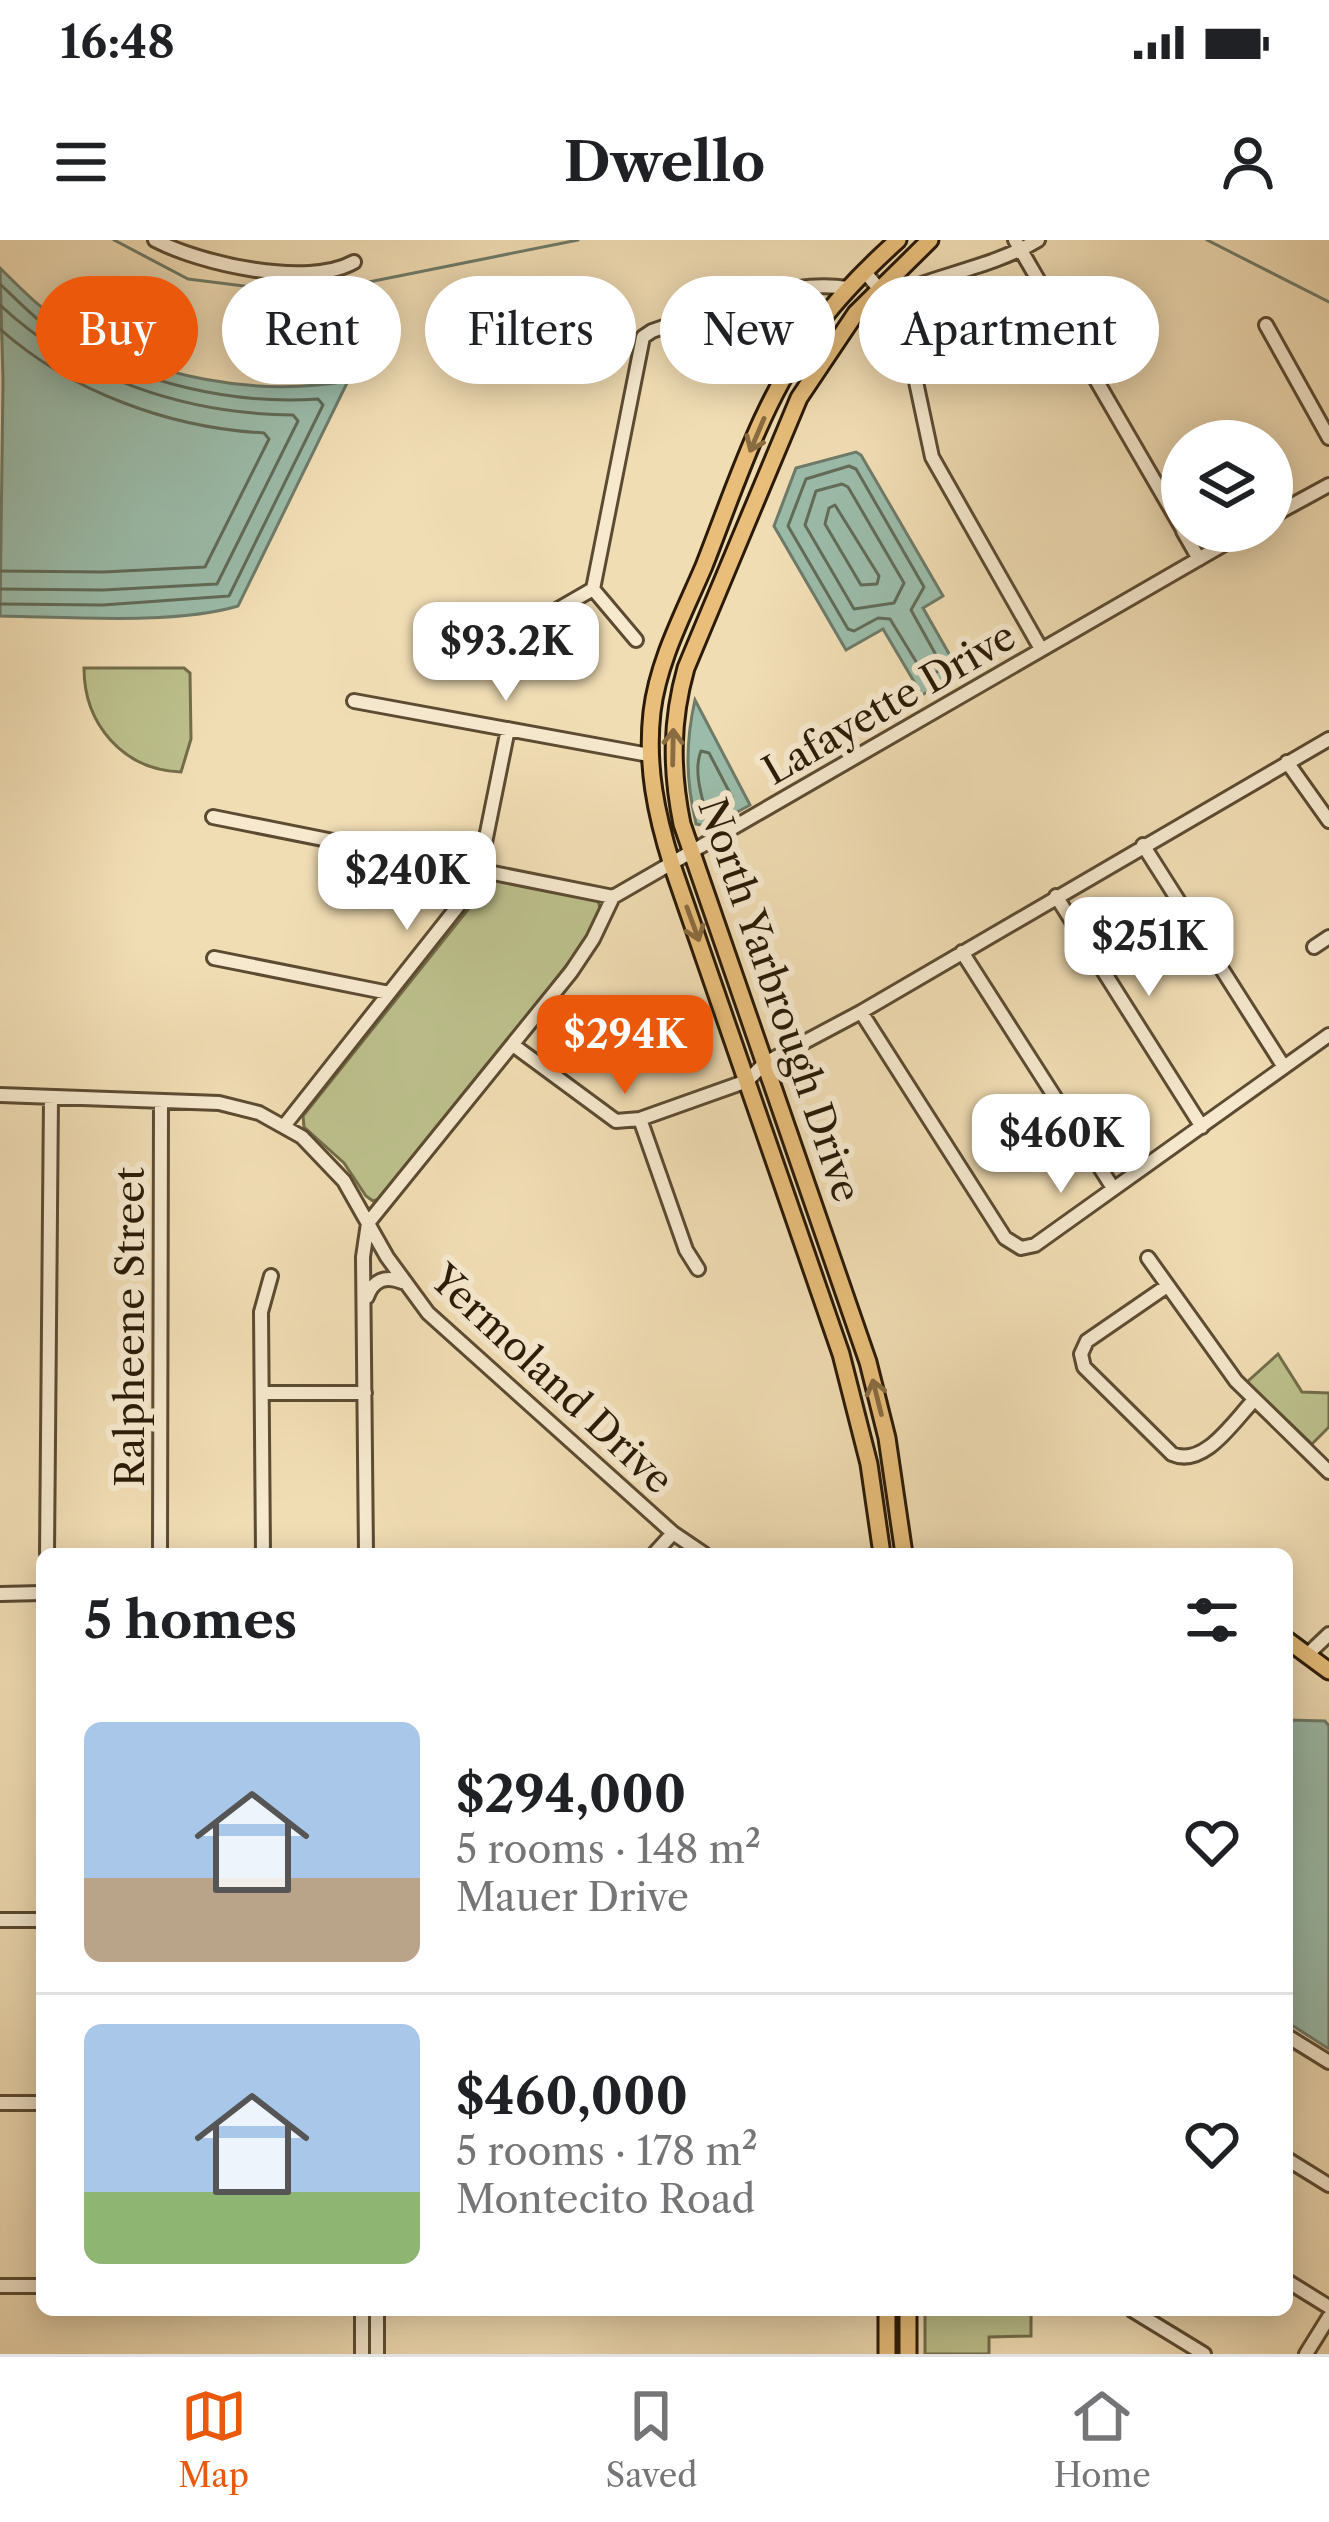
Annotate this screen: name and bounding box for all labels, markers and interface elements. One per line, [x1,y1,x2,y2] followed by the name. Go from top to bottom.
[60,14,175,70] text: 16:48
[48,129,114,195] icon: menu
[564,129,765,195] text: Dwello
[1215,129,1281,195] icon: person
[36,276,198,384] chip: Buy
[222,276,401,384] chip: Rent
[425,276,636,384] chip: Filters
[660,276,835,384] chip: New
[859,276,1159,384] chip: Apartment
[745,415,766,452] one-way arrow
[1161,420,1293,552] map controls
[1161,420,1293,552] button: layers
[408,602,604,704] pin: $93.2K
[754,611,1024,795] street label: Lafayette Drive
[440,617,572,665] text: $93.2K
[662,728,685,767] one-way arrow
[688,792,872,1208] street label: North Yarbrough Drive
[323,831,491,933] pin: $240K
[345,846,469,894] text: $240K
[1065,897,1233,999] pin: $251K
[684,905,705,942] one-way arrow
[1091,912,1207,960] text: $251K
[541,995,709,1097] pin: $294K
[564,1010,686,1058] text: $294K
[977,1094,1145,1196] pin: $460K
[999,1109,1123,1157] text: $460K
[106,1167,154,1487] street label: Ralpheene Street
[420,1254,683,1504] street label: Yermoland Drive
[865,1379,887,1417] one-way arrow
[1179,1587,1245,1653] icon: filters
[84,1589,297,1651] text: 5 homes
[456,1763,686,1825] text: $294,000
[180,1770,324,1914] icon: home
[1179,1809,1245,1875] icon: heart
[456,1825,761,1873] text: 5 rooms · 148 m²
[456,1873,689,1921] text: Mauer Drive
[456,2065,688,2127] text: $460,000
[180,2072,324,2216] icon: home
[1179,2111,1245,2177] icon: heart
[456,2127,758,2175] text: 5 rooms · 178 m²
[456,2175,755,2223] text: Montecito Road
[178,2383,249,2496] tab: Map
[606,2383,697,2496] tab: Saved
[1054,2383,1151,2496] tab: Home

